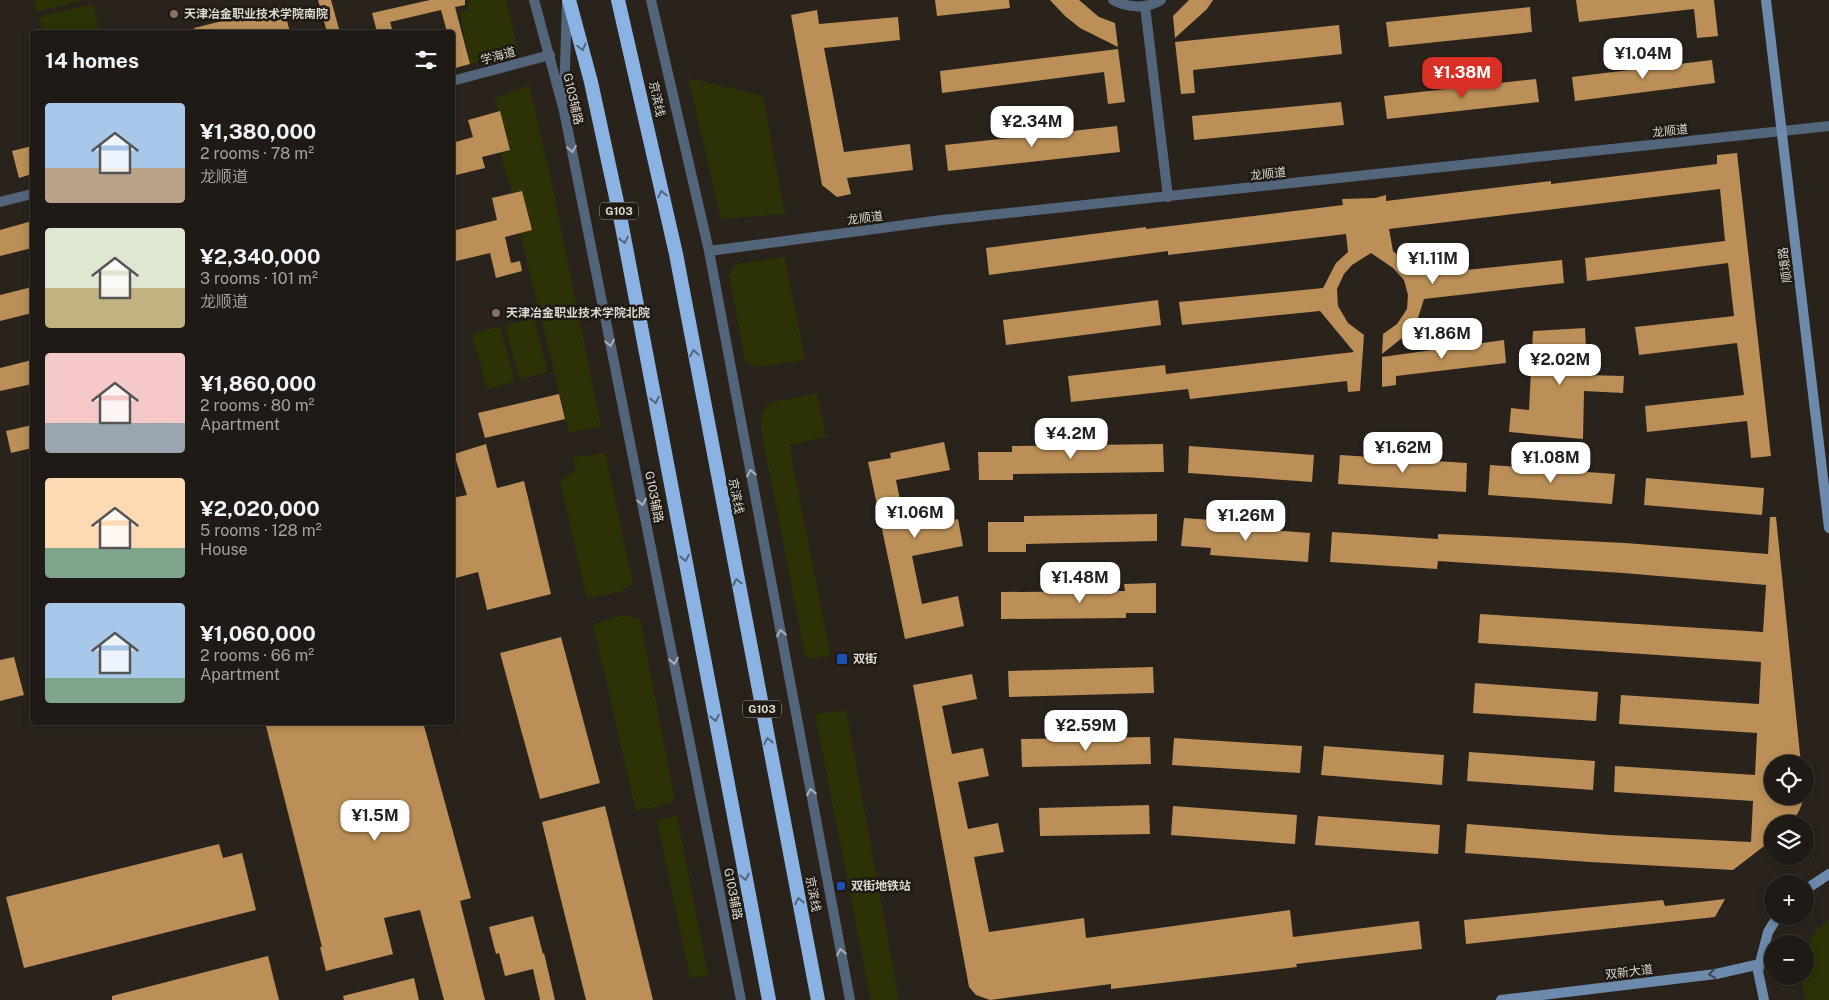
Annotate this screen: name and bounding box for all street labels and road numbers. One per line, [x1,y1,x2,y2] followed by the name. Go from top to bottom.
[479,45,517,67] street label: 学海道
[560,72,586,126] street label: G103辅路
[646,80,668,118] street label: 京滨线
[1651,122,1689,140] street label: 龙顺道
[1249,165,1287,183] street label: 龙顺道
[600,202,638,220] road number: G103
[846,209,884,227] street label: 龙顺道
[1776,246,1794,284] street label: 顺境路
[642,470,666,524] street label: G103辅路
[726,477,746,515] street label: 京滨线
[743,701,781,718] road number: G103
[721,867,745,921] street label: G103辅路
[803,875,823,913] street label: 京滨线
[1604,962,1654,982] street label: 双新大道

